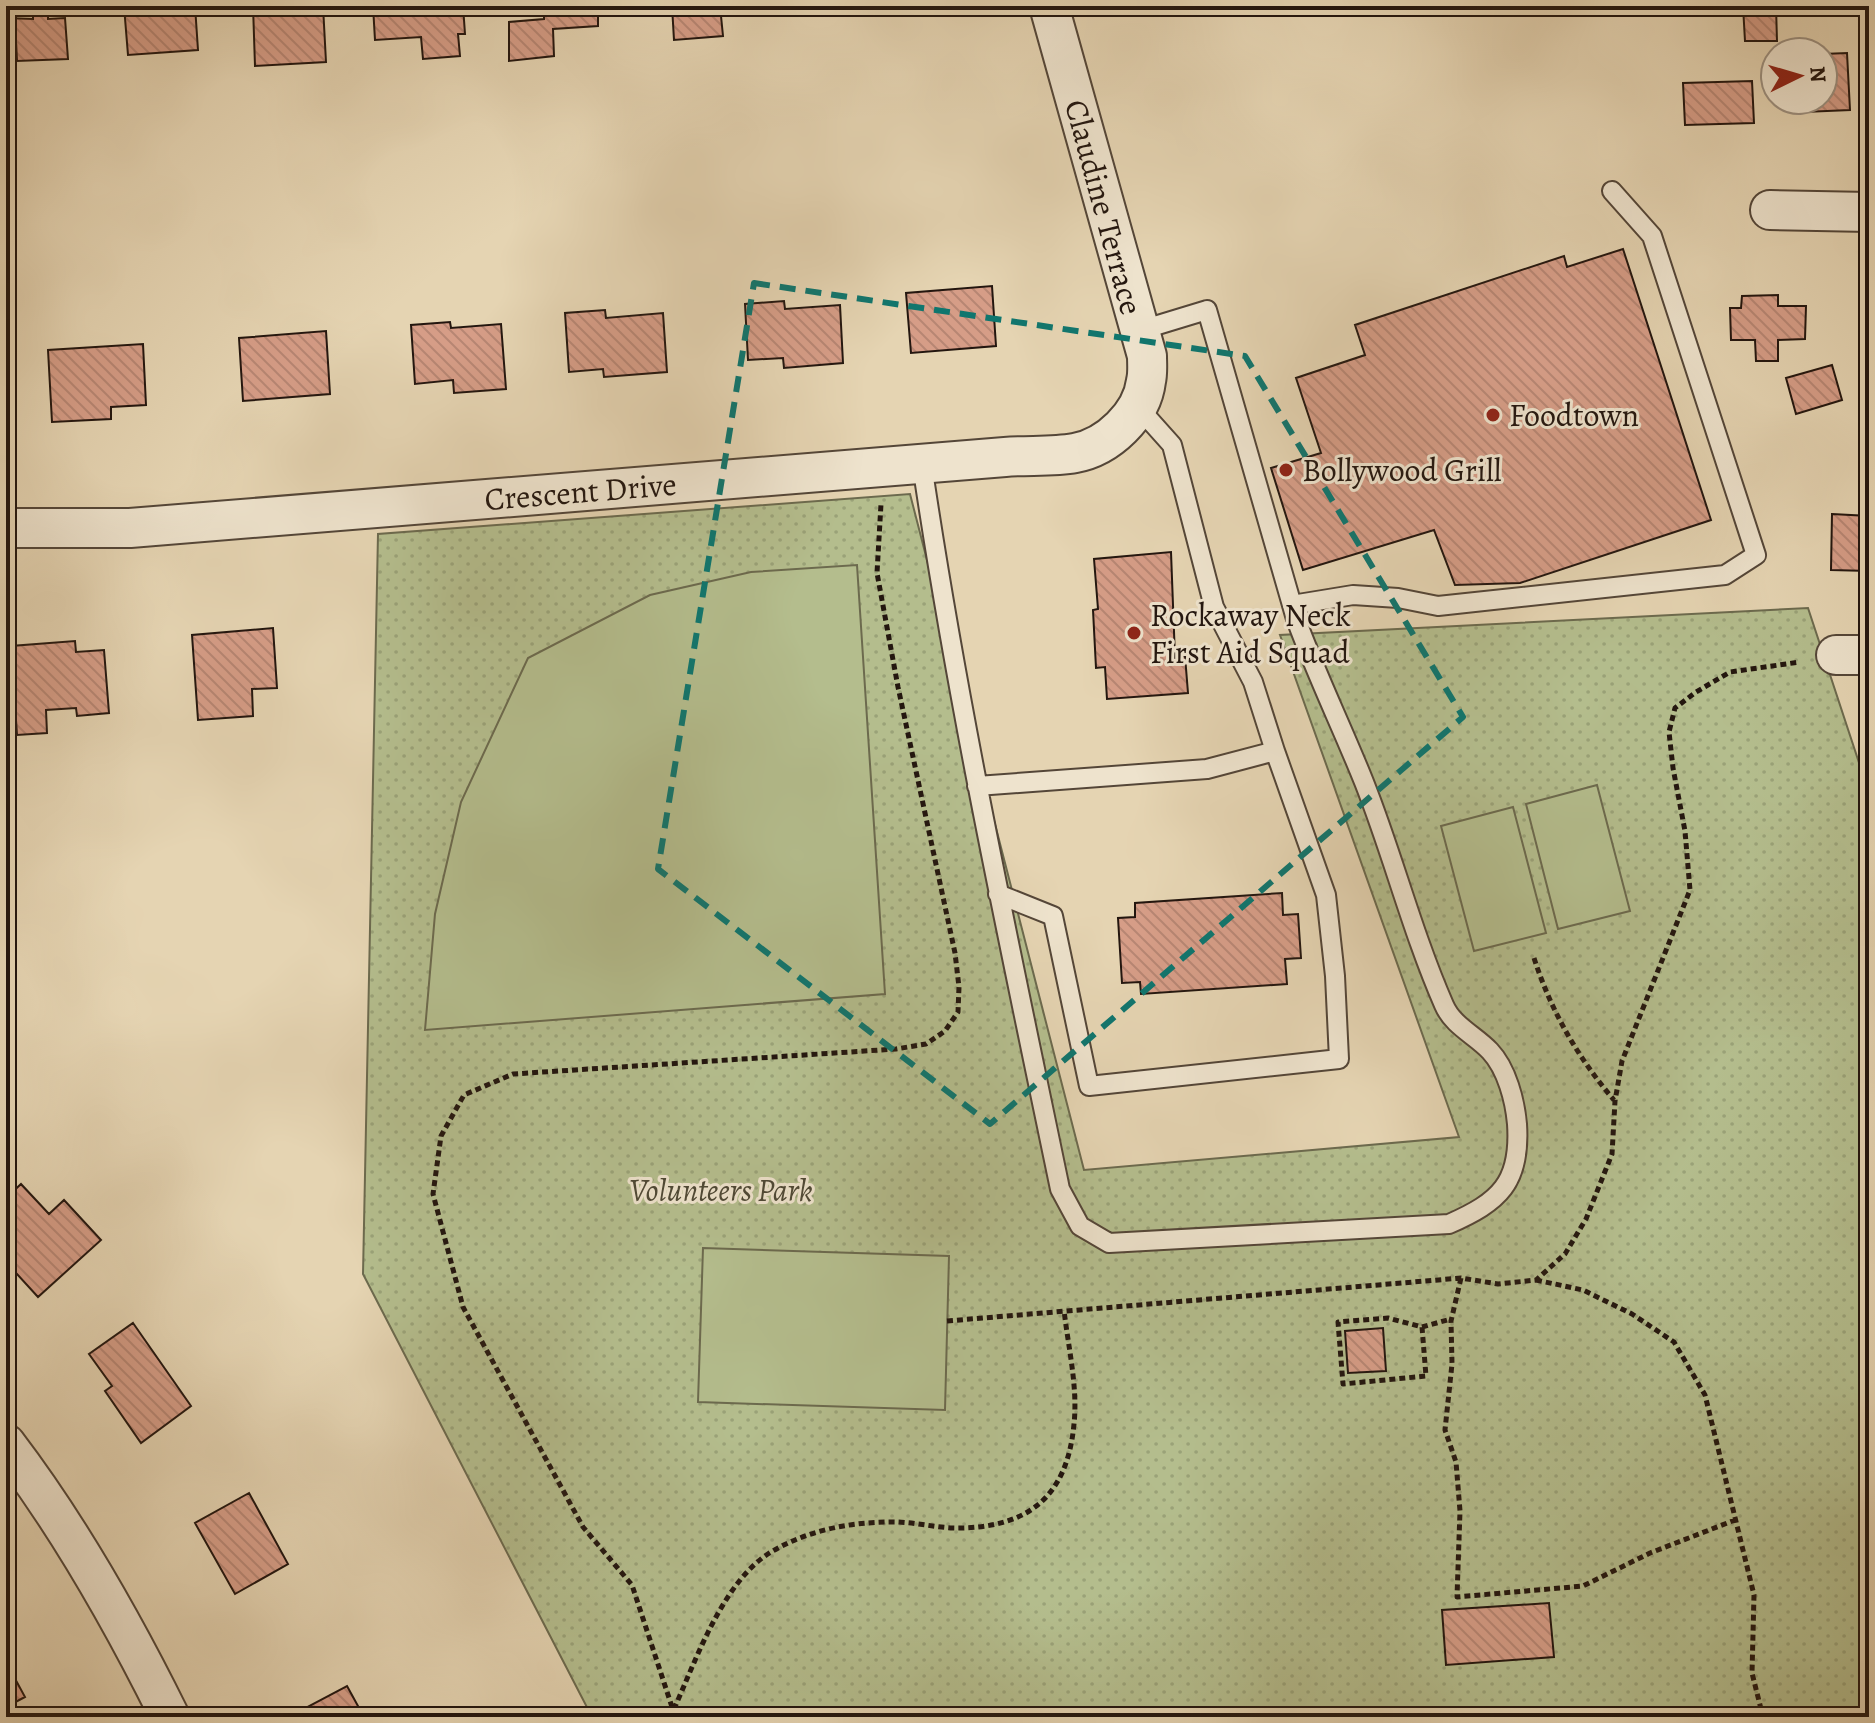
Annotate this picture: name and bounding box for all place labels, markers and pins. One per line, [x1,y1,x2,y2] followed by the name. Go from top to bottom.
[1509,393,1639,437] place label: Foodtown
[1484,406,1502,424] marker: Foodtown
[1302,448,1502,492] place label: Bollywood Grill
[1277,461,1295,479] marker: Bollywood Grill
[1150,593,1351,674] place label: Rockaway Neck First Aid Squad
[1125,624,1143,642] marker: Rockaway Neck First Aid Squad

